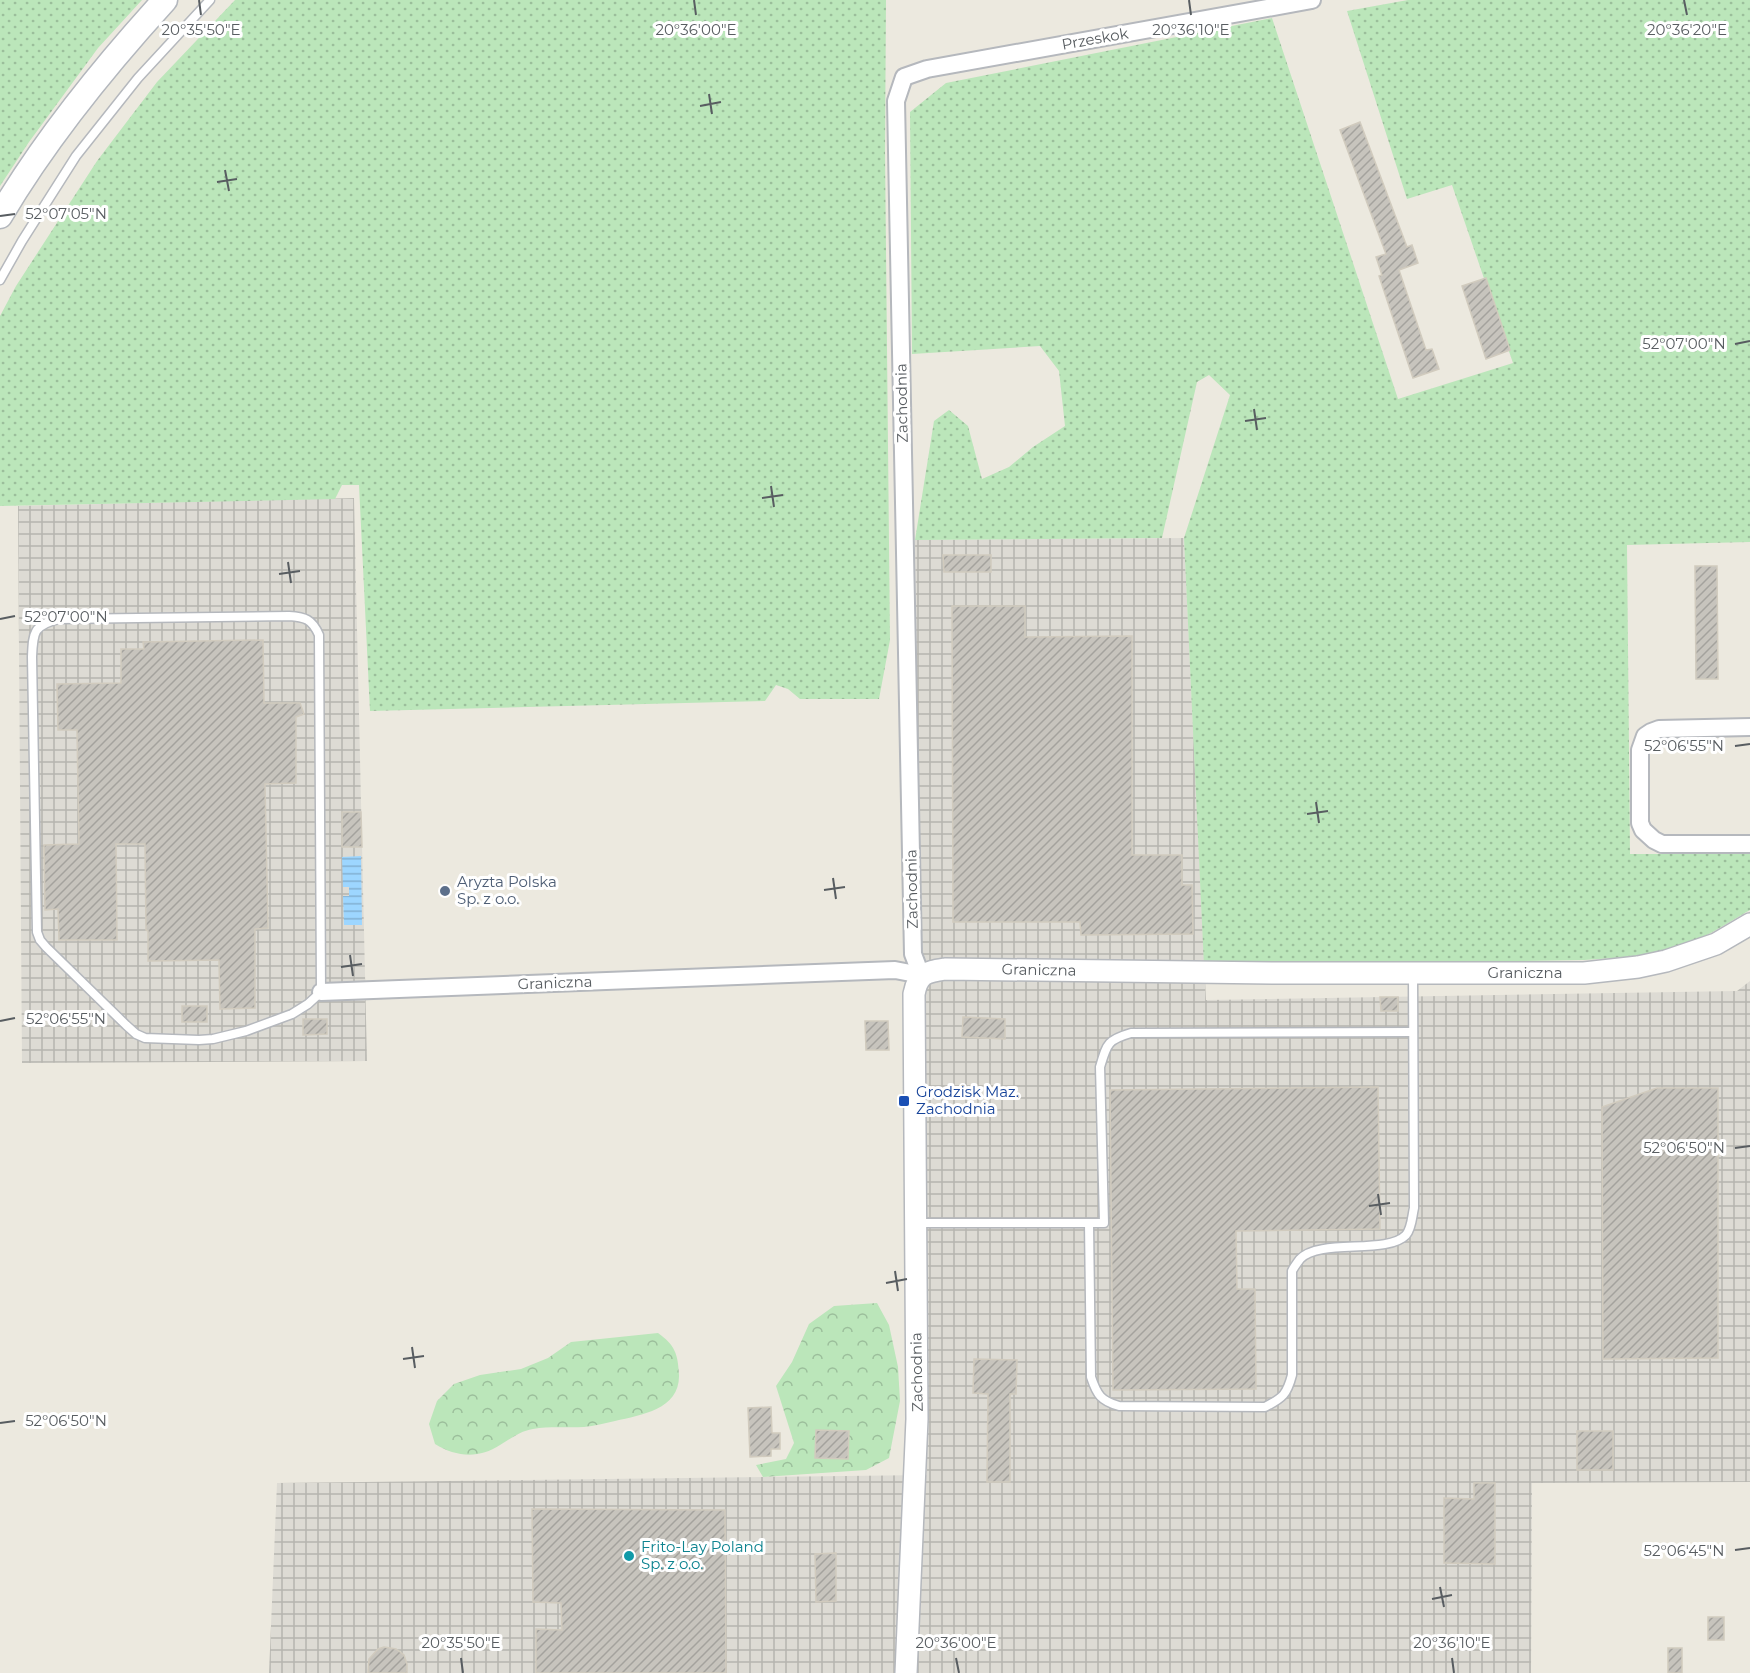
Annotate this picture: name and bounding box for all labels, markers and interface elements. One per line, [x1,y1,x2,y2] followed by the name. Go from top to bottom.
[161,20,241,39] text: 20°35'50"E
[655,20,737,39] text: 20°36'00"E
[1152,20,1230,39] text: 20°36'10"E
[1647,20,1727,39] text: 20°36'20"E
[1060,23,1130,54] street label: Przeskok
[25,204,107,223] text: 52°07'05"N
[1642,334,1726,353] text: 52°07'00"N
[891,363,912,443] street label: Zachodnia
[24,607,108,626] text: 52°07'00"N
[1644,736,1724,755] text: 52°06'55"N
[901,849,922,929] street label: Zachodnia
[457,872,557,908] place label: Aryzta Polska Sp. z o.o.
[438,884,452,898] marker: Aryzta Polska Sp. z o.o.
[1001,959,1077,980] street label: Graniczna
[1487,963,1563,982] street label: Graniczna
[517,972,593,993] street label: Graniczna
[26,1009,106,1028] text: 52°06'55"N
[916,1082,1019,1118] place label: Grodzisk Maz. Zachodnia
[897,1094,911,1108] marker: Grodzisk Maz. Zachodnia
[1643,1138,1725,1157] text: 52°06'50"N
[906,1332,927,1412] street label: Zachodnia
[25,1411,107,1430] text: 52°06'50"N
[641,1537,764,1573] place label: Frito-Lay Poland Sp. z o.o.
[1644,1541,1724,1560] text: 52°06'45"N
[622,1549,636,1563] marker: Frito-Lay Poland Sp. z o.o.
[421,1633,501,1652] text: 20°35'50"E
[915,1633,997,1652] text: 20°36'00"E
[1413,1633,1491,1652] text: 20°36'10"E

